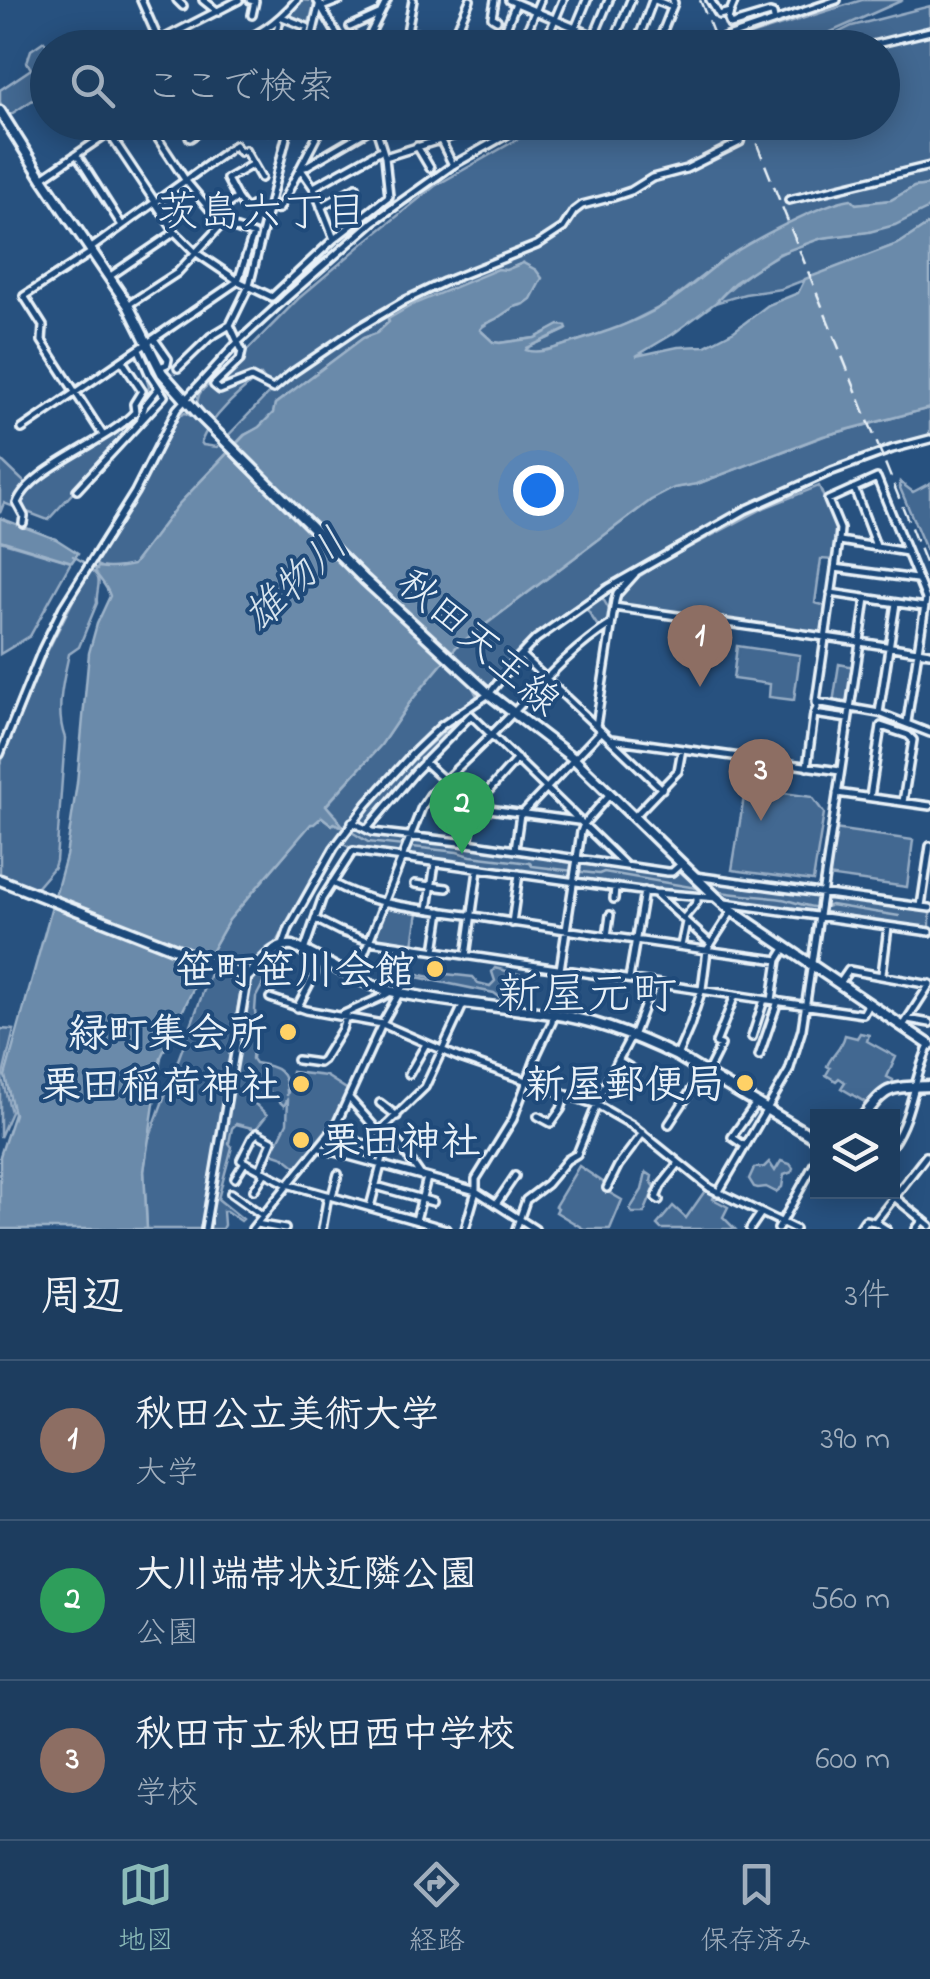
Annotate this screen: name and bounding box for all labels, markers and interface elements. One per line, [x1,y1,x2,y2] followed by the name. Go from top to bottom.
[30,30,900,140] search box
[65,58,120,113] icon: search
[145,61,335,117] text: ここで検索
[157,184,367,245] district label: 茨島六丁目
[513,465,564,516] your location
[231,517,364,648] water label: 雄物川
[382,557,572,732] street label: 秋田天王線
[668,604,732,687] pin: 1
[728,738,794,821] pin: 3
[430,772,494,854] pin: 2
[175,944,415,1003] place label: 笹町笹川会館
[424,958,446,980] marker: 笹町笹川会館
[497,964,677,1030] district label: 新屋元町
[68,1007,268,1066] place label: 緑町集会所
[277,1021,299,1043] marker: 緑町集会所
[525,1058,725,1117] place label: 新屋郵便局
[41,1059,281,1118] place label: 栗田稲荷神社
[734,1072,756,1094] marker: 新屋郵便局
[290,1073,312,1095] marker: 栗田稲荷神社
[810,1109,900,1199] map controls
[810,1109,900,1199] button: layers
[321,1115,481,1174] place label: 栗田神社
[290,1129,312,1151] marker: 栗田神社
[40,1268,124,1329] text: 周辺
[845,1274,890,1321] text: 3件
[135,1389,439,1445] text: 秋田公立美術大学
[67,1417,78,1464] text: 1
[820,1417,890,1464] text: 390 m
[135,1451,199,1498] text: 大学
[135,1549,477,1605] text: 大川端帯状近隣公園
[65,1577,80,1624] text: 2
[811,1577,890,1624] text: 560 m
[135,1611,199,1658] text: 公園
[135,1709,515,1765] text: 秋田市立秋田西中学校
[66,1737,79,1784] text: 3
[815,1737,890,1784] text: 600 m
[135,1771,199,1818] text: 学校
[118,1857,174,1963] tab: 地図
[409,1857,465,1963] tab: 経路
[700,1857,812,1963] tab: 保存済み

